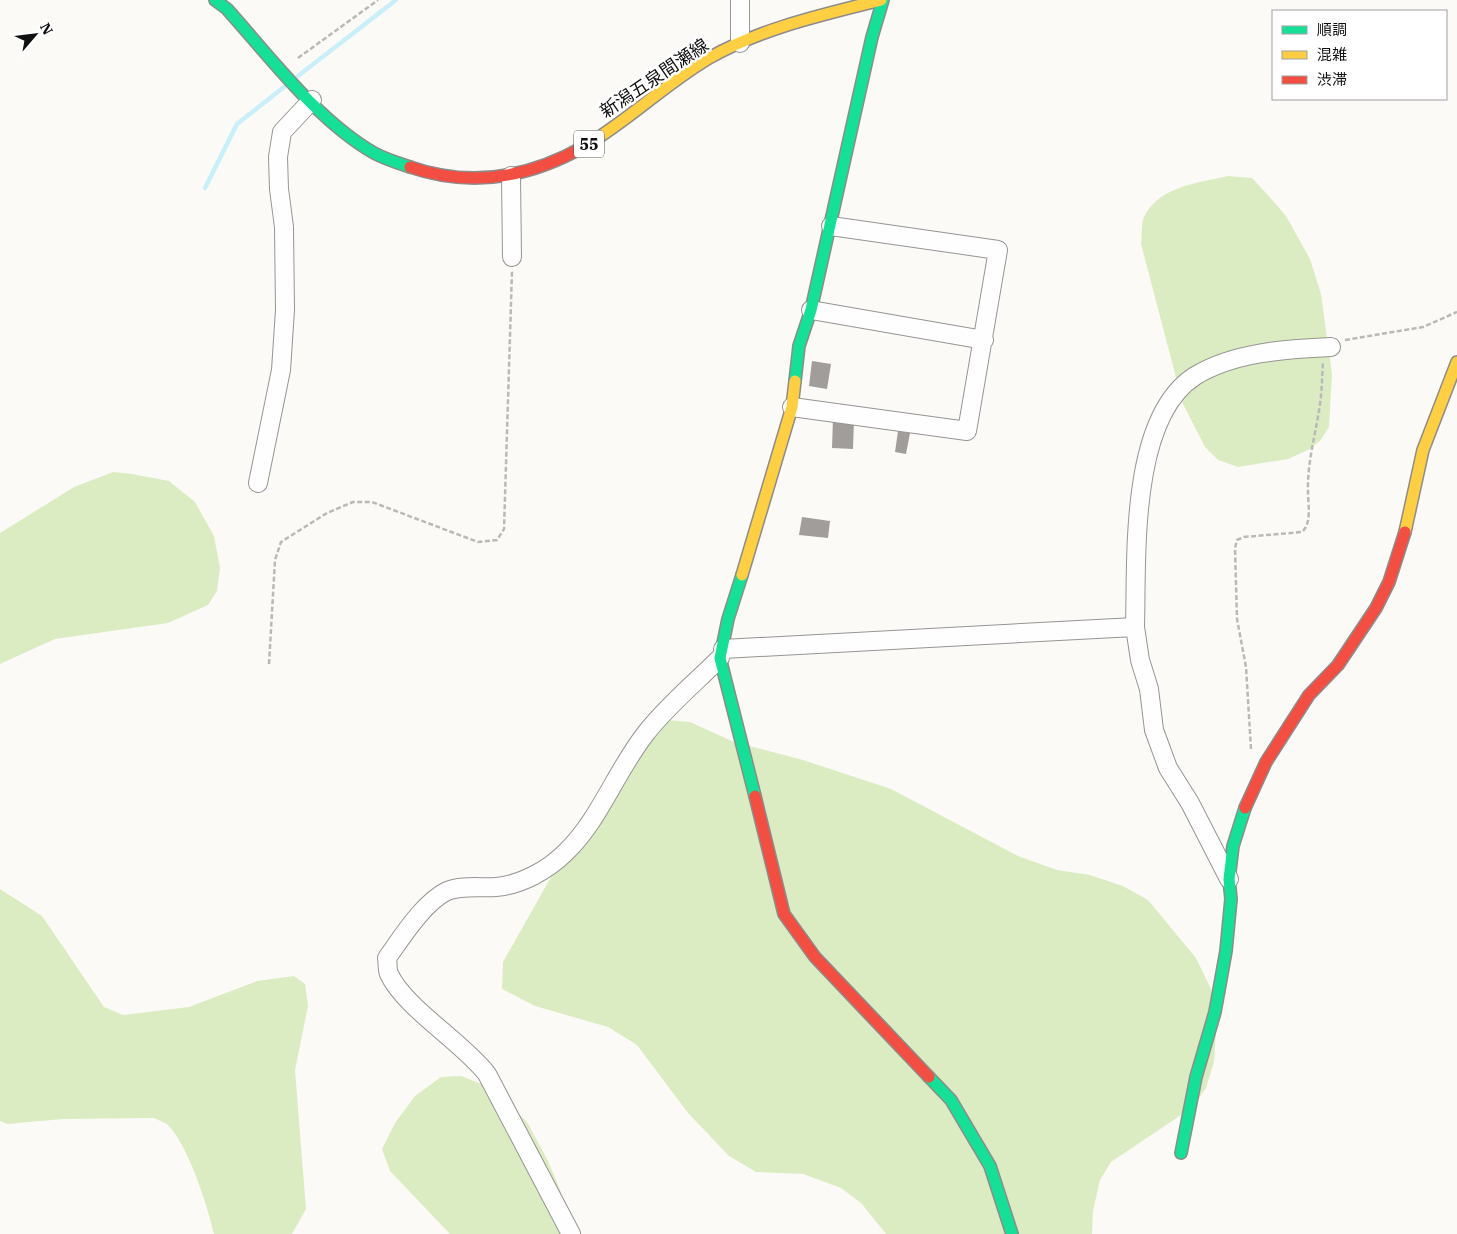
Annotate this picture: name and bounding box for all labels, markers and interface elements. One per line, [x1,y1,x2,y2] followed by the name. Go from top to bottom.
[10,10,60,60] north arrow
[1272,10,1447,100] legend
[36,20,57,38] text: N
[1317,20,1347,39] text: 順調
[595,33,713,123] street label: 新潟五泉間瀬線
[1317,45,1347,64] text: 混雑
[1317,70,1347,89] text: 渋滞
[574,130,604,158] road number: 55

